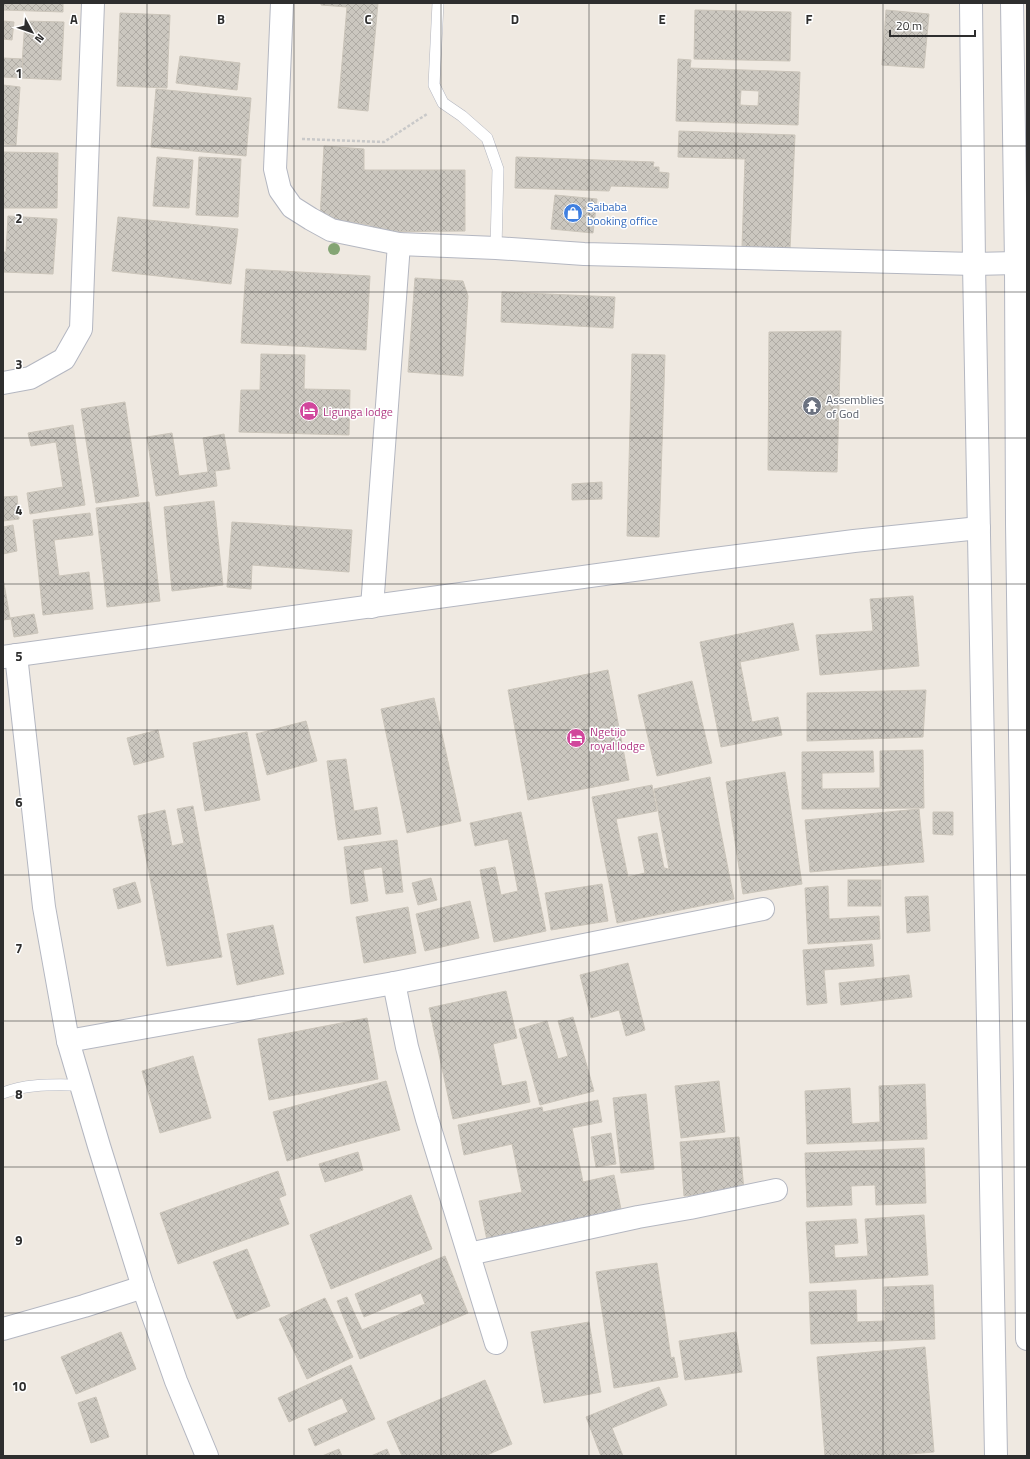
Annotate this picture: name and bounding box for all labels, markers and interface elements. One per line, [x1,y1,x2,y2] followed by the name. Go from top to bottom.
[70,9,78,29] text: A
[217,9,225,29] text: B
[364,9,372,29] text: C
[511,9,519,29] text: D
[658,9,666,29] text: E
[806,9,813,29] text: F
[12,12,52,52] north arrow
[890,12,975,38] scale bar
[896,16,922,35] text: 20 m
[31,30,48,46] text: N
[15,63,23,83] text: 1
[587,197,658,230] place label: Saibaba booking office
[562,202,584,224] shop icon: Saibaba booking office
[15,208,23,228] text: 2
[15,354,23,374] text: 3
[826,390,884,423] place label: Assemblies of God
[801,395,823,417] temple icon: Assemblies of God
[298,400,320,422] hotel icon: Ligunga lodge
[323,402,393,421] place label: Ligunga lodge
[15,500,23,520] text: 4
[15,646,23,666] text: 5
[590,722,645,755] place label: Ngetijo royal lodge
[565,727,587,749] hotel icon: Ngetijo royal lodge
[15,792,23,812] text: 6
[15,938,23,958] text: 7
[15,1084,23,1104] text: 8
[15,1230,23,1250] text: 9
[12,1376,26,1396] text: 10

